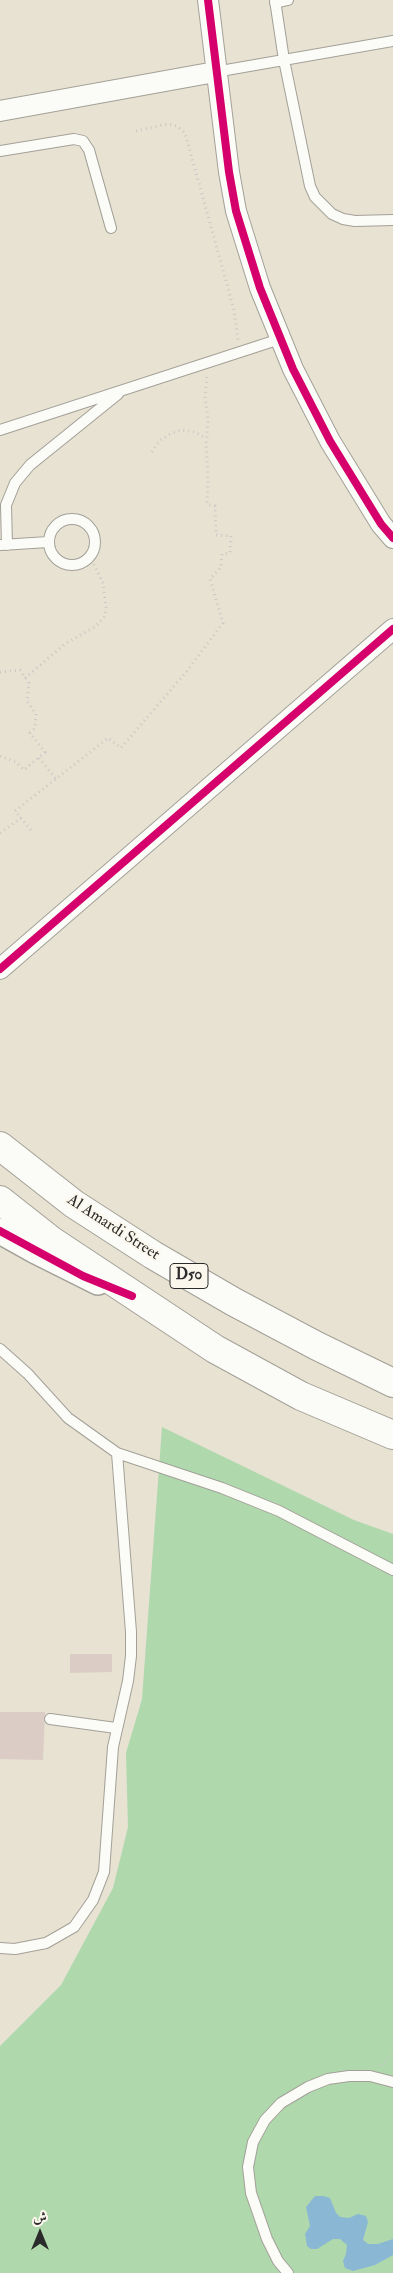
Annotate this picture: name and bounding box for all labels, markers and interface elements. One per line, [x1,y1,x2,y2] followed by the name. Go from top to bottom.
[63,1191,163,1265] street label: Al Amardi Street
[170,1264,208,1288] road number: D50
[15,2208,65,2258] north arrow
[33,2209,47,2226] text: ش

